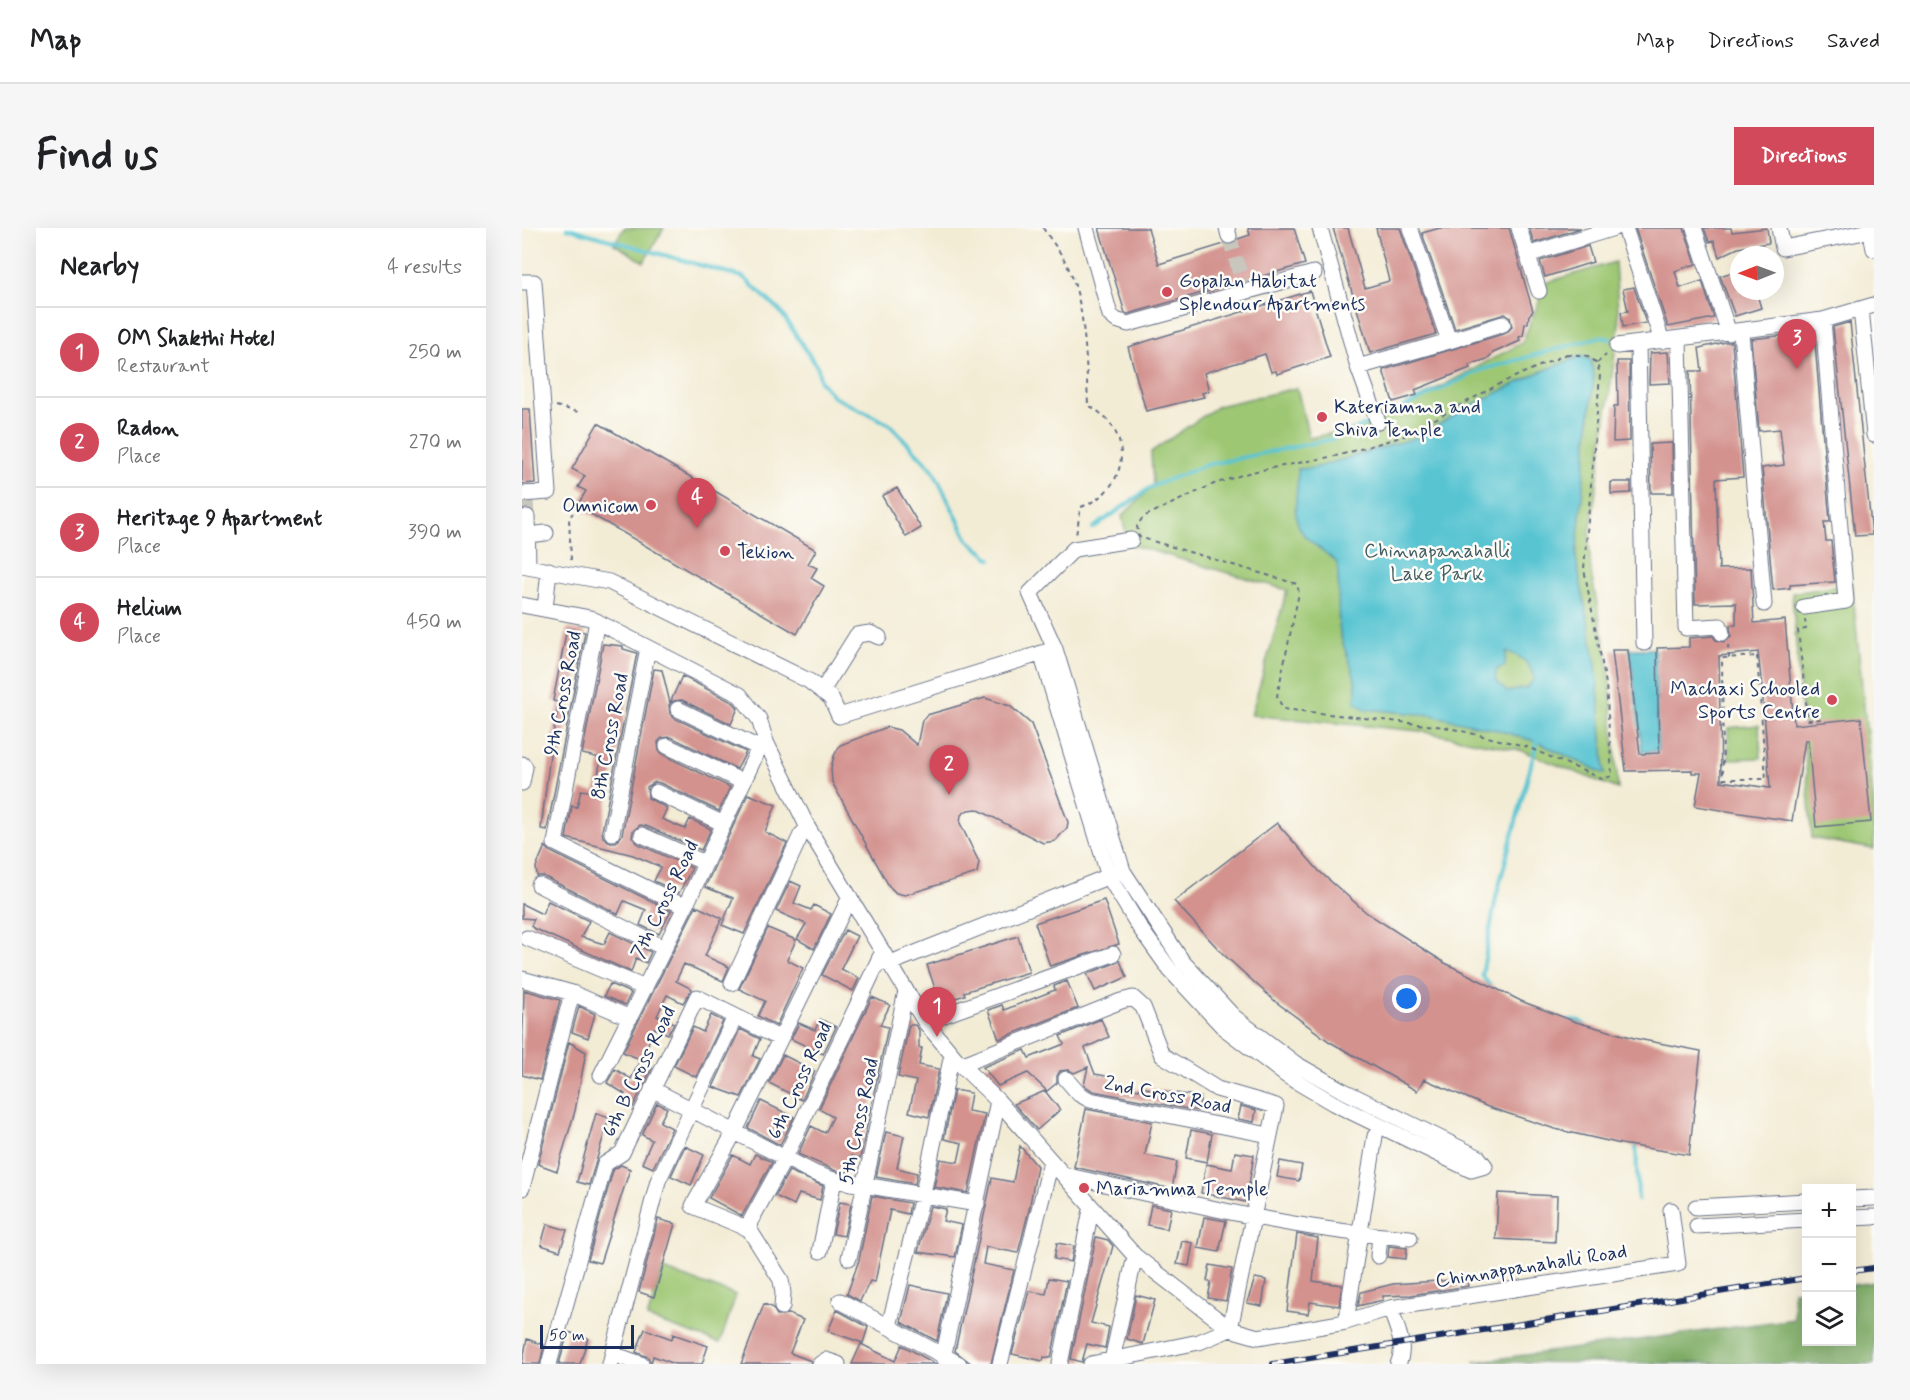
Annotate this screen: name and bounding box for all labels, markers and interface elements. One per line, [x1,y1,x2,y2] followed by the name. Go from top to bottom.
[30,23,81,60] text: Map
[1636,27,1675,55] text: Map
[1708,27,1794,55] text: Directions
[1827,27,1880,55] text: Saved
[1734,127,1874,185] button: Directions
[36,129,158,184] text: Find us
[1730,246,1784,300] north arrow
[60,250,139,284] text: Nearby
[387,254,462,281] text: 4 results
[1179,268,1365,319] place label: Gopalan Habitat Splendour Apartments
[1160,285,1174,299] marker: Gopalan Habitat Splendour Apartments
[1778,320,1816,369] pin: 3
[117,325,274,353] text: OM Shakthi Hotel
[75,339,84,366] text: 1
[408,339,462,366] text: 250 m
[117,353,210,380] text: Restaurant
[1334,394,1481,444] place label: Kateriamma and Shiva Temple
[1315,410,1329,424] marker: Kateriamma and Shiva Temple
[117,415,178,443] text: Radon
[75,429,84,456] text: 2
[409,429,462,456] text: 270 m
[117,443,161,470] text: Place
[678,478,717,528] pin: 4
[562,493,639,520] place label: Omnicom
[644,498,658,512] marker: Omnicom
[117,505,322,533] text: Heritage 9 Apartment
[75,519,84,546] text: 3
[408,519,462,546] text: 390 m
[117,533,161,560] text: Place
[1364,538,1510,588] park label: Chinnapanahalli Lake Park
[737,539,794,566] place label: Tekion
[718,544,732,558] marker: Tekion
[117,595,182,623] text: Helium
[74,609,85,636] text: 4
[406,609,462,636] text: 450 m
[117,623,161,650] text: Place
[538,629,589,758] street label: 9th Cross Road
[585,671,636,802] street label: 8th Cross Road
[1670,676,1820,726] place label: Machaxi Schooled Sports Centre
[1825,693,1839,707] marker: Machaxi Schooled Sports Centre
[930,746,968,795] pin: 2
[625,836,706,964] street label: 7th Cross Road
[1392,984,1421,1013] your location
[918,988,956,1037] pin: 1
[596,1002,683,1142] street label: 6th B Cross Road
[761,1017,839,1144] street label: 6th Cross Road
[833,1055,886,1187] street label: 5th Cross Road
[1102,1070,1233,1121] street label: 2nd Cross Road
[1096,1176,1268,1203] place label: Mariamma Temple
[1077,1181,1091,1195] marker: Mariamma Temple
[1802,1184,1856,1346] map controls
[1802,1184,1856,1238] button: +
[1434,1238,1629,1295] street label: Chinnappanahalli Road
[1802,1238,1856,1292] button: −
[1802,1292,1856,1346] button: layers
[540,1322,634,1350] scale bar
[549,1325,585,1346] text: 50 m

